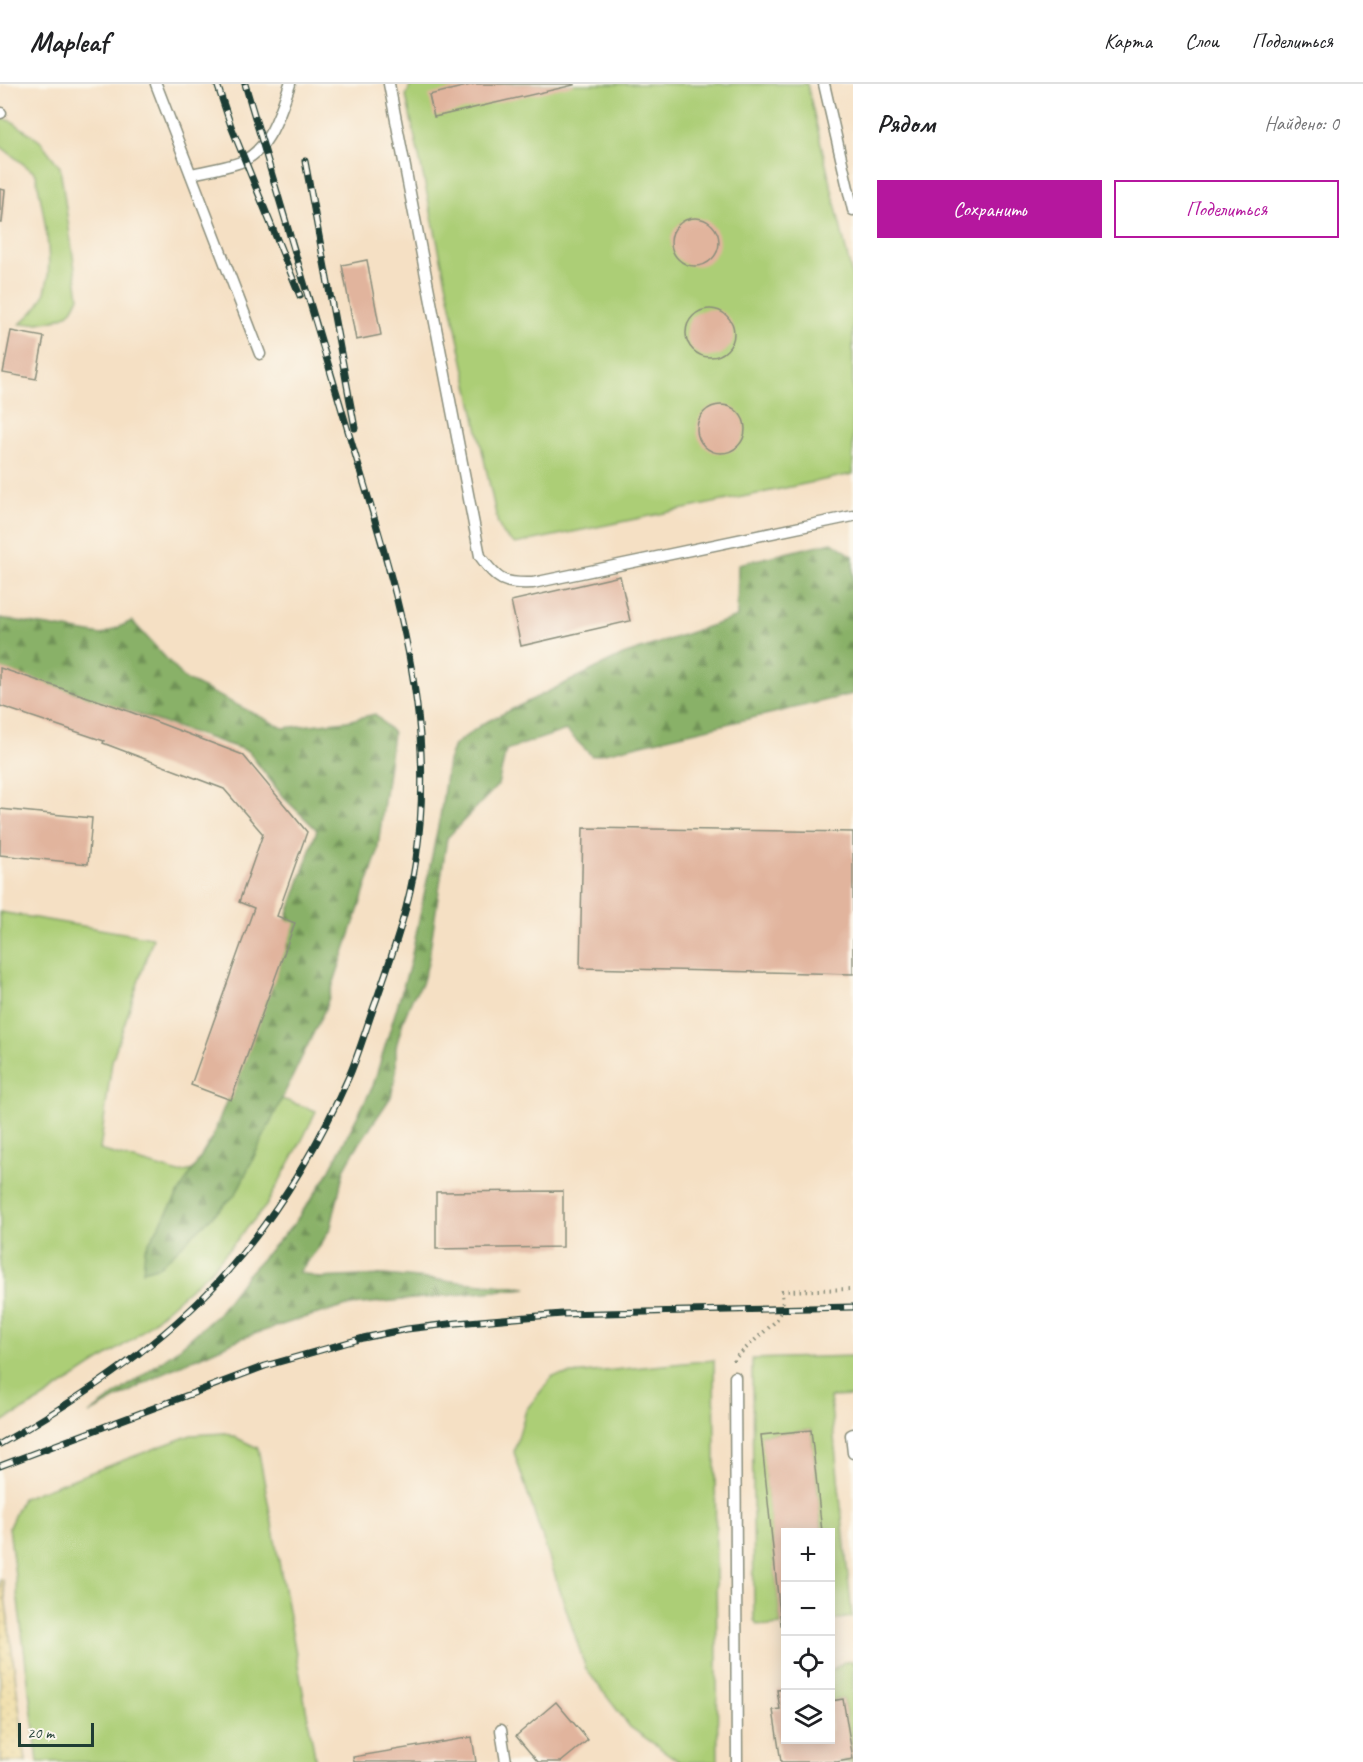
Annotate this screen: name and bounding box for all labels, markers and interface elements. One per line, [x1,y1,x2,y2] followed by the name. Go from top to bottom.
[30,24,108,59] text: Mapleaf
[1104,28,1152,54] text: Карта
[1185,28,1219,54] text: Слои
[1252,28,1333,54] text: Поделиться
[877,107,935,140] text: Рядом
[1264,111,1339,136] text: Найдено: 0
[877,180,1102,238] button: Сохранить
[1114,180,1339,238] button: Поделиться
[781,1528,835,1744] map controls
[781,1528,835,1582] button: +
[781,1582,835,1636] button: −
[781,1636,835,1690] button: locate
[781,1690,835,1744] button: layers
[18,1720,94,1748] scale bar
[27,1723,54,1743] text: 20 m

